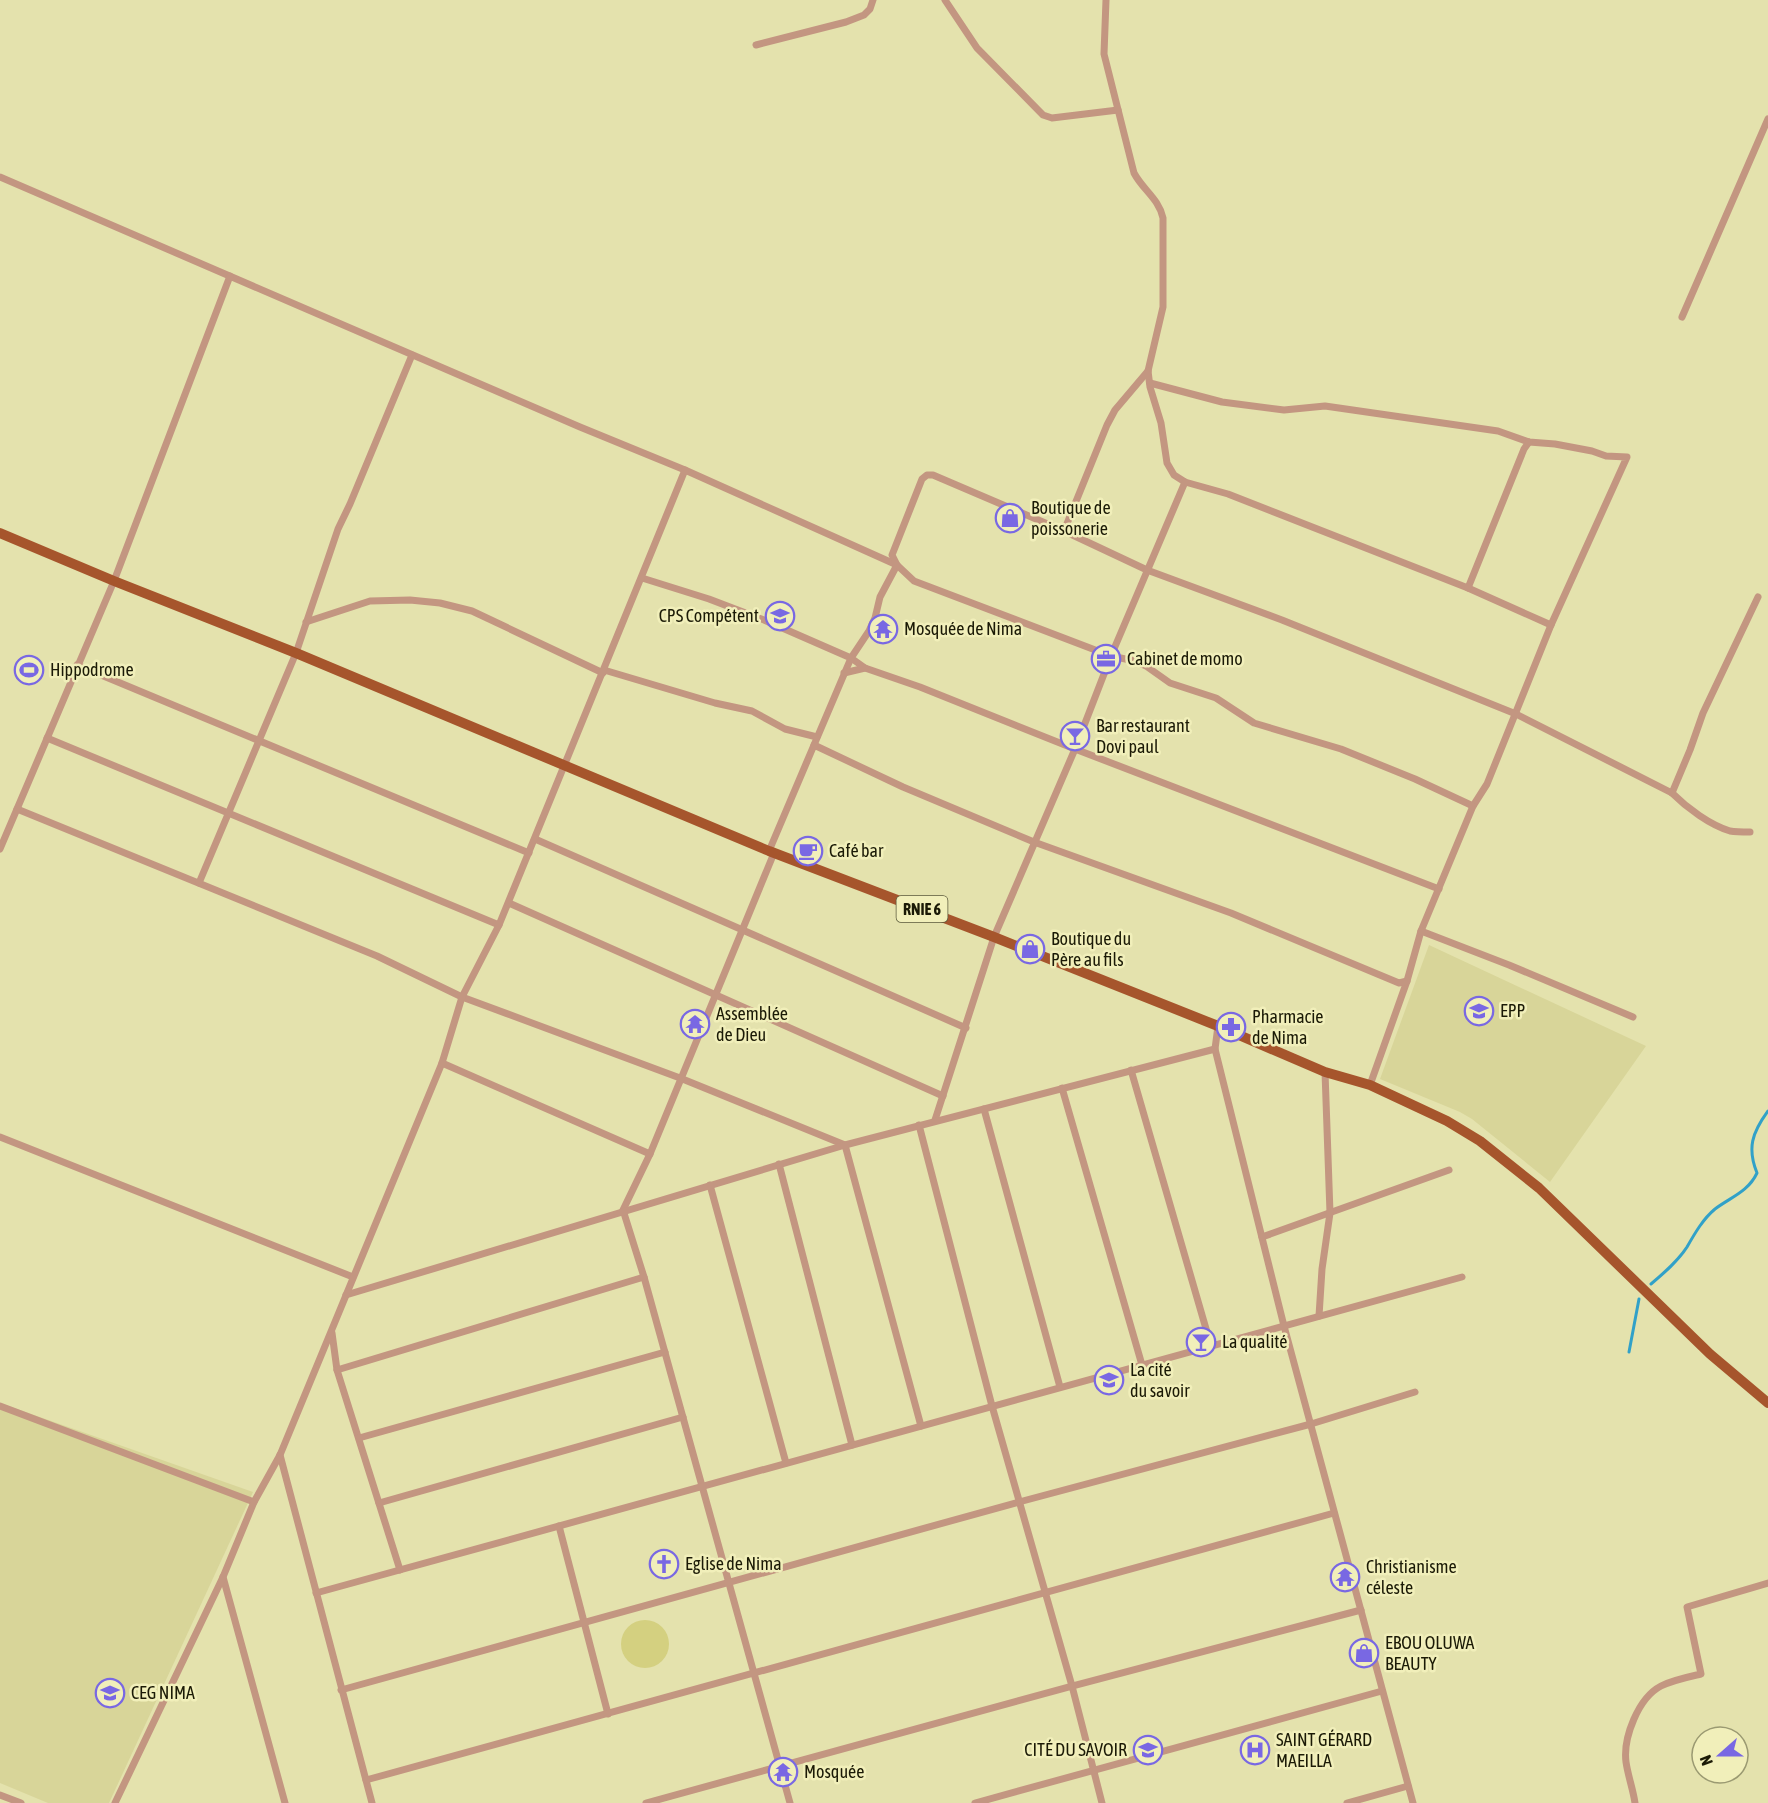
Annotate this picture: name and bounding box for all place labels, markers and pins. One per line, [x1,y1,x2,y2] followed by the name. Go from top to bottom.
[1031,497,1111,539] place label: Boutique de poissonerie
[994,502,1026,534] shop icon: Boutique de poissonerie
[764,600,796,632] school or university icon: CPS Compétent
[659,605,759,626] place label: CPS Compétent
[867,613,899,645] temple icon: Mosquée de Nima
[904,618,1022,639] place label: Mosquée de Nima
[1090,643,1122,675] office icon: Cabinet de momo
[1127,648,1243,669] place label: Cabinet de momo
[13,654,45,686] sports icon: Hippodrome
[50,659,134,680] place label: Hippodrome
[1096,715,1190,757] place label: Bar restaurant Dovi paul
[1059,720,1091,752] bar icon: Bar restaurant Dovi paul
[792,835,824,867] cafe icon: Café bar
[829,840,884,861] place label: Café bar
[1051,928,1131,970] place label: Boutique du Père au fils
[1014,933,1046,965] shop icon: Boutique du Père au fils
[1463,995,1495,1027] school or university icon: EPP
[1500,1000,1525,1021] place label: EPP
[716,1003,788,1045] place label: Assemblée de Dieu
[1252,1006,1324,1048] place label: Pharmacie de Nima
[679,1008,711,1040] temple icon: Assemblée de Dieu
[1215,1011,1247,1043] pharmacy icon: Pharmacie de Nima
[1185,1326,1217,1358] bar icon: La qualité
[1222,1331,1287,1352] place label: La qualité
[1130,1359,1190,1401] place label: La cité du savoir
[1093,1364,1125,1396] school or university icon: La cité du savoir
[648,1548,680,1580] church icon: Eglise de Nima
[685,1553,782,1574] place label: Eglise de Nima
[1366,1556,1457,1598] place label: Christianisme céleste
[1329,1561,1361,1593] temple icon: Christianisme céleste
[1385,1632,1475,1674] place label: EBOU OLUWA BEAUTY
[1348,1637,1380,1669] shop icon: EBOU OLUWA BEAUTY
[94,1677,126,1709] school or university icon: CEG NIMA
[131,1682,195,1703] place label: CEG NIMA
[1276,1729,1372,1771] place label: SAINT GÉRARD MAEILLA
[1132,1734,1164,1766] school or university icon: CITÉ DU SAVOIR
[1239,1734,1271,1766] hospital icon: SAINT GÉRARD MAEILLA
[1024,1739,1127,1760] place label: CITÉ DU SAVOIR
[767,1756,799,1788] temple icon: Mosquée
[804,1761,864,1782] place label: Mosquée

